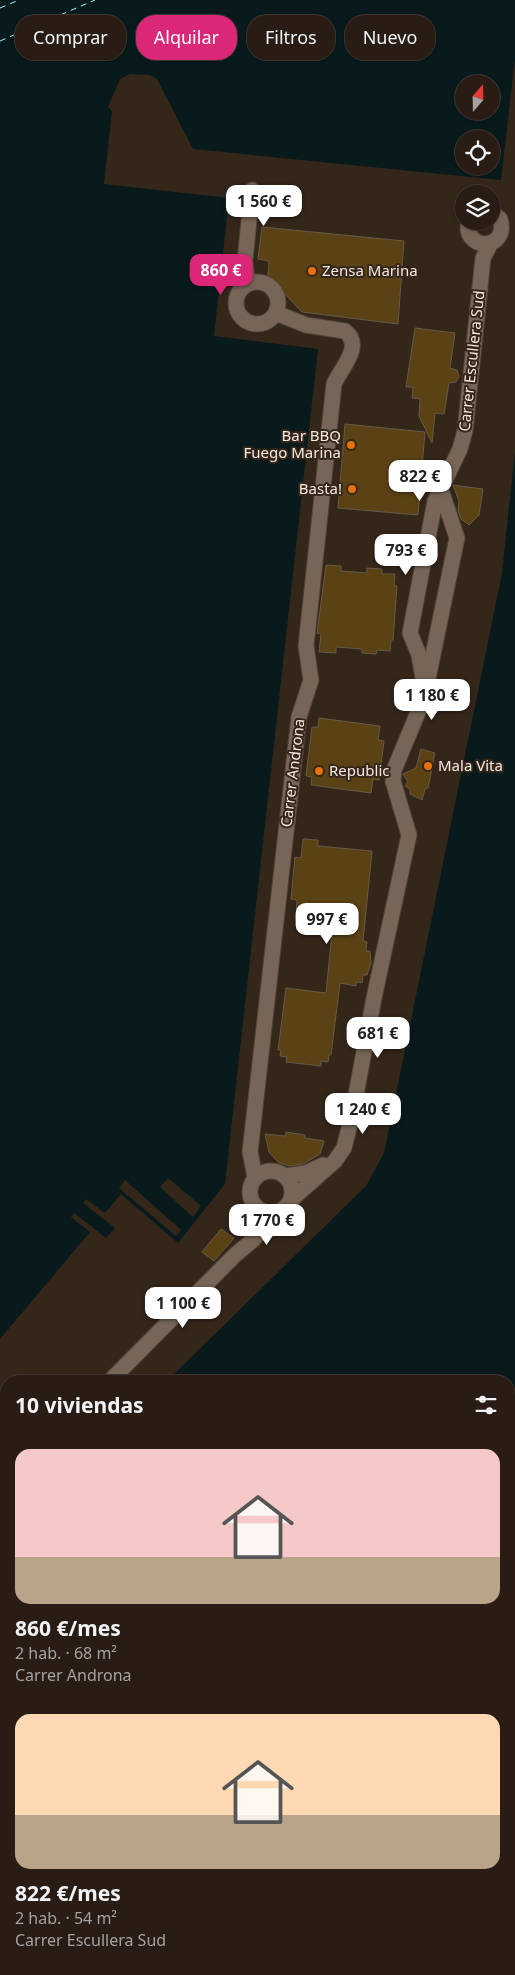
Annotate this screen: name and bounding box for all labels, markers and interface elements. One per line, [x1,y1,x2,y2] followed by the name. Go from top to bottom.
[15,15,126,60] chip: Comprar
[136,15,237,60] chip: Alquilar
[247,15,335,60] chip: Filtros
[345,15,435,60] chip: Nuevo
[455,75,500,120] north arrow
[455,75,500,230] map controls
[455,130,500,175] button: locate
[218,184,310,227] pin: 1 560 €
[455,185,500,230] button: layers
[237,190,291,212] text: 1 560 €
[186,254,256,296] pin: 860 €
[201,259,241,281] text: 860 €
[322,260,418,280] place label: Zensa Marina
[306,265,318,277] marker: Zensa Marina
[454,289,488,432] street label: Carrer Escullera Sud
[244,425,341,462] place label: Bar BBQ Fuego Marina
[345,439,357,451] marker: Bar BBQ Fuego Marina
[385,460,455,502] pin: 822 €
[400,465,440,487] text: 822 €
[299,478,342,498] place label: Basta!
[346,483,358,495] marker: Basta!
[371,534,441,576] pin: 793 €
[386,539,426,561] text: 793 €
[386,678,478,721] pin: 1 180 €
[405,684,459,706] text: 1 180 €
[275,717,309,828] street label: Carrer Androna
[438,755,503,775] place label: Mala Vita
[329,760,389,780] place label: Republic
[422,760,434,772] marker: Mala Vita
[313,765,325,777] marker: Republic
[292,902,362,945] pin: 997 €
[307,908,347,930] text: 997 €
[343,1016,413,1059] pin: 681 €
[358,1022,398,1044] text: 681 €
[317,1092,409,1135] pin: 1 240 €
[336,1098,390,1120] text: 1 240 €
[221,1204,313,1246] pin: 1 770 €
[240,1209,294,1231] text: 1 770 €
[137,1286,229,1329] pin: 1 100 €
[156,1292,210,1314] text: 1 100 €
[15,1391,144,1419] text: 10 viviendas
[472,1391,500,1419] icon: filters
[213,1482,303,1572] icon: home
[15,1614,121,1642] text: 860 €/mes
[15,1642,117,1664] text: 2 hab. · 68 m²
[15,1664,132,1686] text: Carrer Androna
[213,1747,303,1837] icon: home
[15,1879,121,1907] text: 822 €/mes
[15,1907,117,1929] text: 2 hab. · 54 m²
[15,1929,166,1951] text: Carrer Escullera Sud

